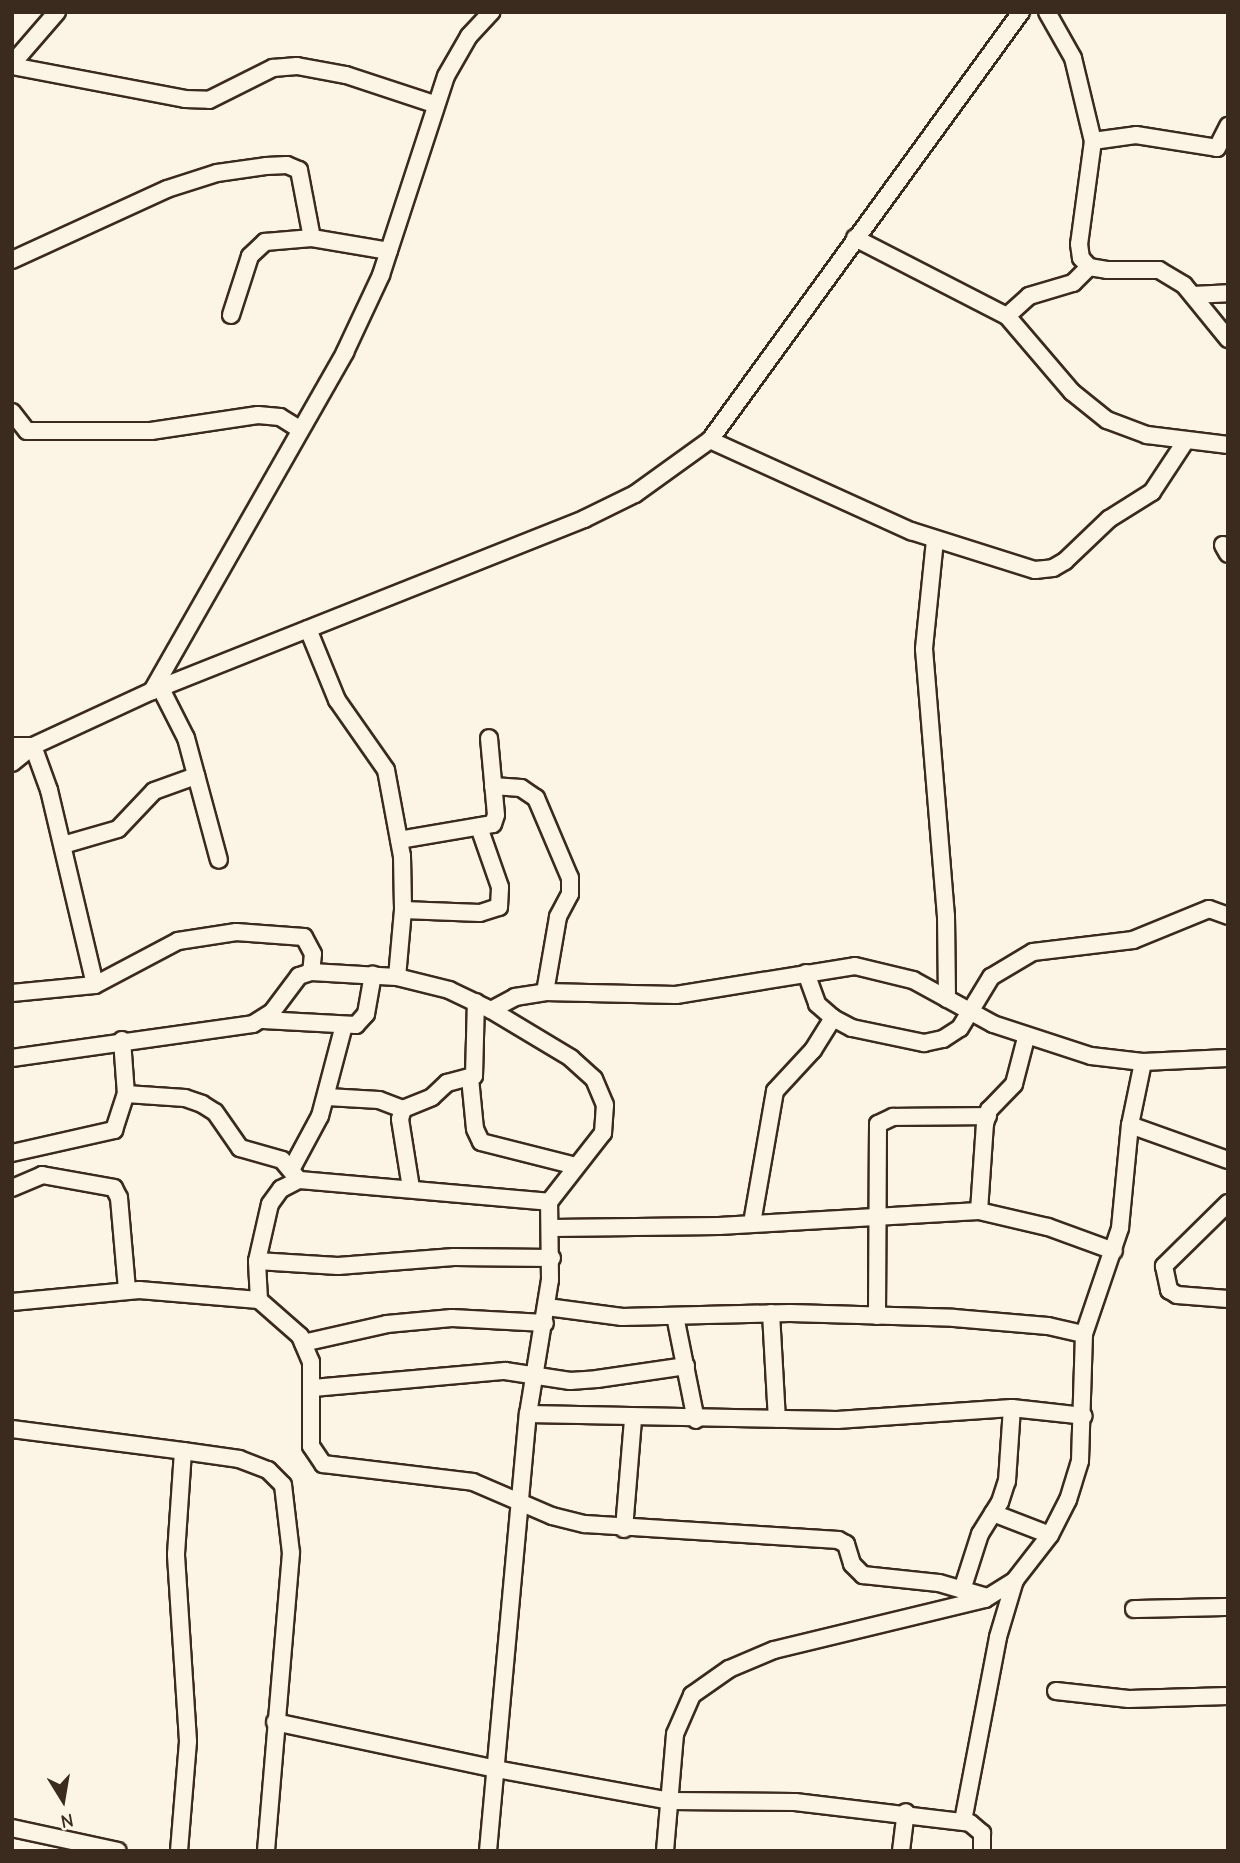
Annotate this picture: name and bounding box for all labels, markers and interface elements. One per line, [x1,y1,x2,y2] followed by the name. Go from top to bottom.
[28,1765,98,1835] north arrow
[59,1809,75,1833] text: N

